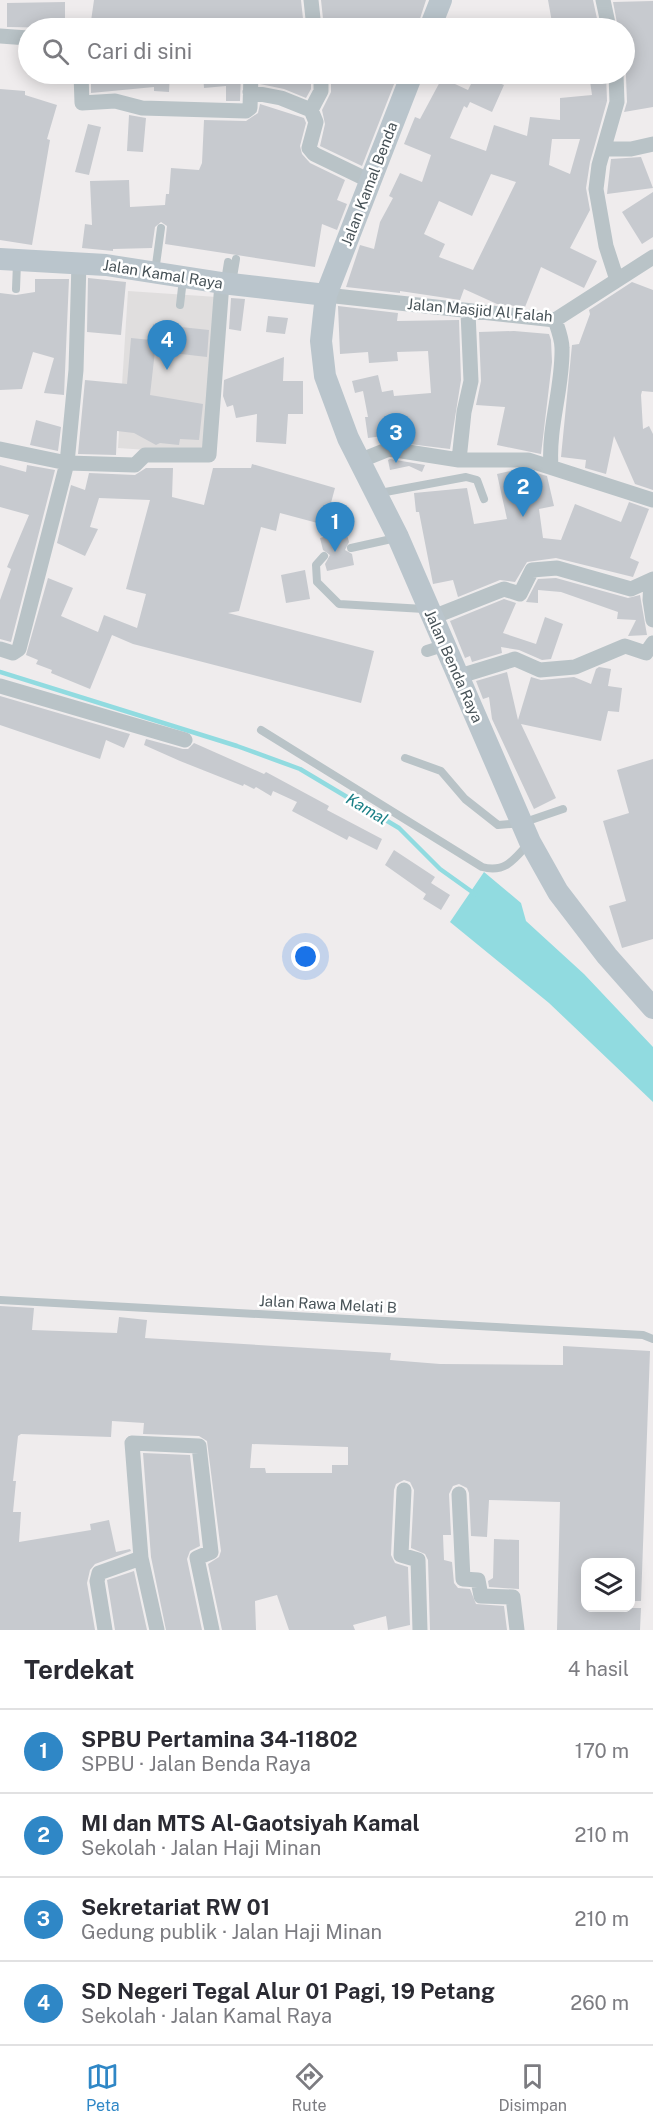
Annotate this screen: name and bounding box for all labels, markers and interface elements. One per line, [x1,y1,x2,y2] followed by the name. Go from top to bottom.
[18,18,635,84] search box
[39,35,72,68] icon: search
[87,38,192,64] text: Cari di sini
[337,120,401,248] street label: Jalan Kamal Benda
[102,256,224,292] street label: Jalan Kamal Raya
[407,295,553,325] street label: Jalan Masjid Al Falah
[148,320,186,370] pin: 4
[376,414,416,463] pin: 3
[504,468,542,517] pin: 2
[316,502,354,552] pin: 1
[422,607,486,725] street label: Jalan Benda Raya
[343,789,391,829] water label: Kamal
[291,942,320,971] your location
[259,1292,397,1316] street label: Jalan Rawa Melati B
[581,1558,635,1612] map controls
[581,1558,635,1612] button: layers
[24,1654,134,1685] text: Terdekat
[568,1657,629,1681] text: 4 hasil
[81,1726,358,1752] text: SPBU Pertamina 34-11802
[39,1739,48,1763] text: 1
[575,1739,629,1763] text: 170 m
[81,1752,311,1776] text: SPBU · Jalan Benda Raya
[81,1810,420,1836] text: MI dan MTS Al-Gaotsiyah Kamal
[37,1823,50,1847] text: 2
[575,1823,629,1847] text: 210 m
[81,1836,321,1860] text: Sekolah · Jalan Haji Minan
[81,1894,270,1920] text: Sekretariat RW 01
[37,1907,50,1931] text: 3
[575,1907,629,1931] text: 210 m
[81,1920,382,1944] text: Gedung publik · Jalan Haji Minan
[81,1978,495,2004] text: SD Negeri Tegal Alur 01 Pagi, 19 Petang
[37,1991,50,2015] text: 4
[570,1991,629,2015] text: 260 m
[81,2004,332,2028] text: Sekolah · Jalan Kamal Raya
[86,2060,120,2115] tab: Peta
[292,2060,327,2115] tab: Rute
[498,2060,567,2115] tab: Disimpan

